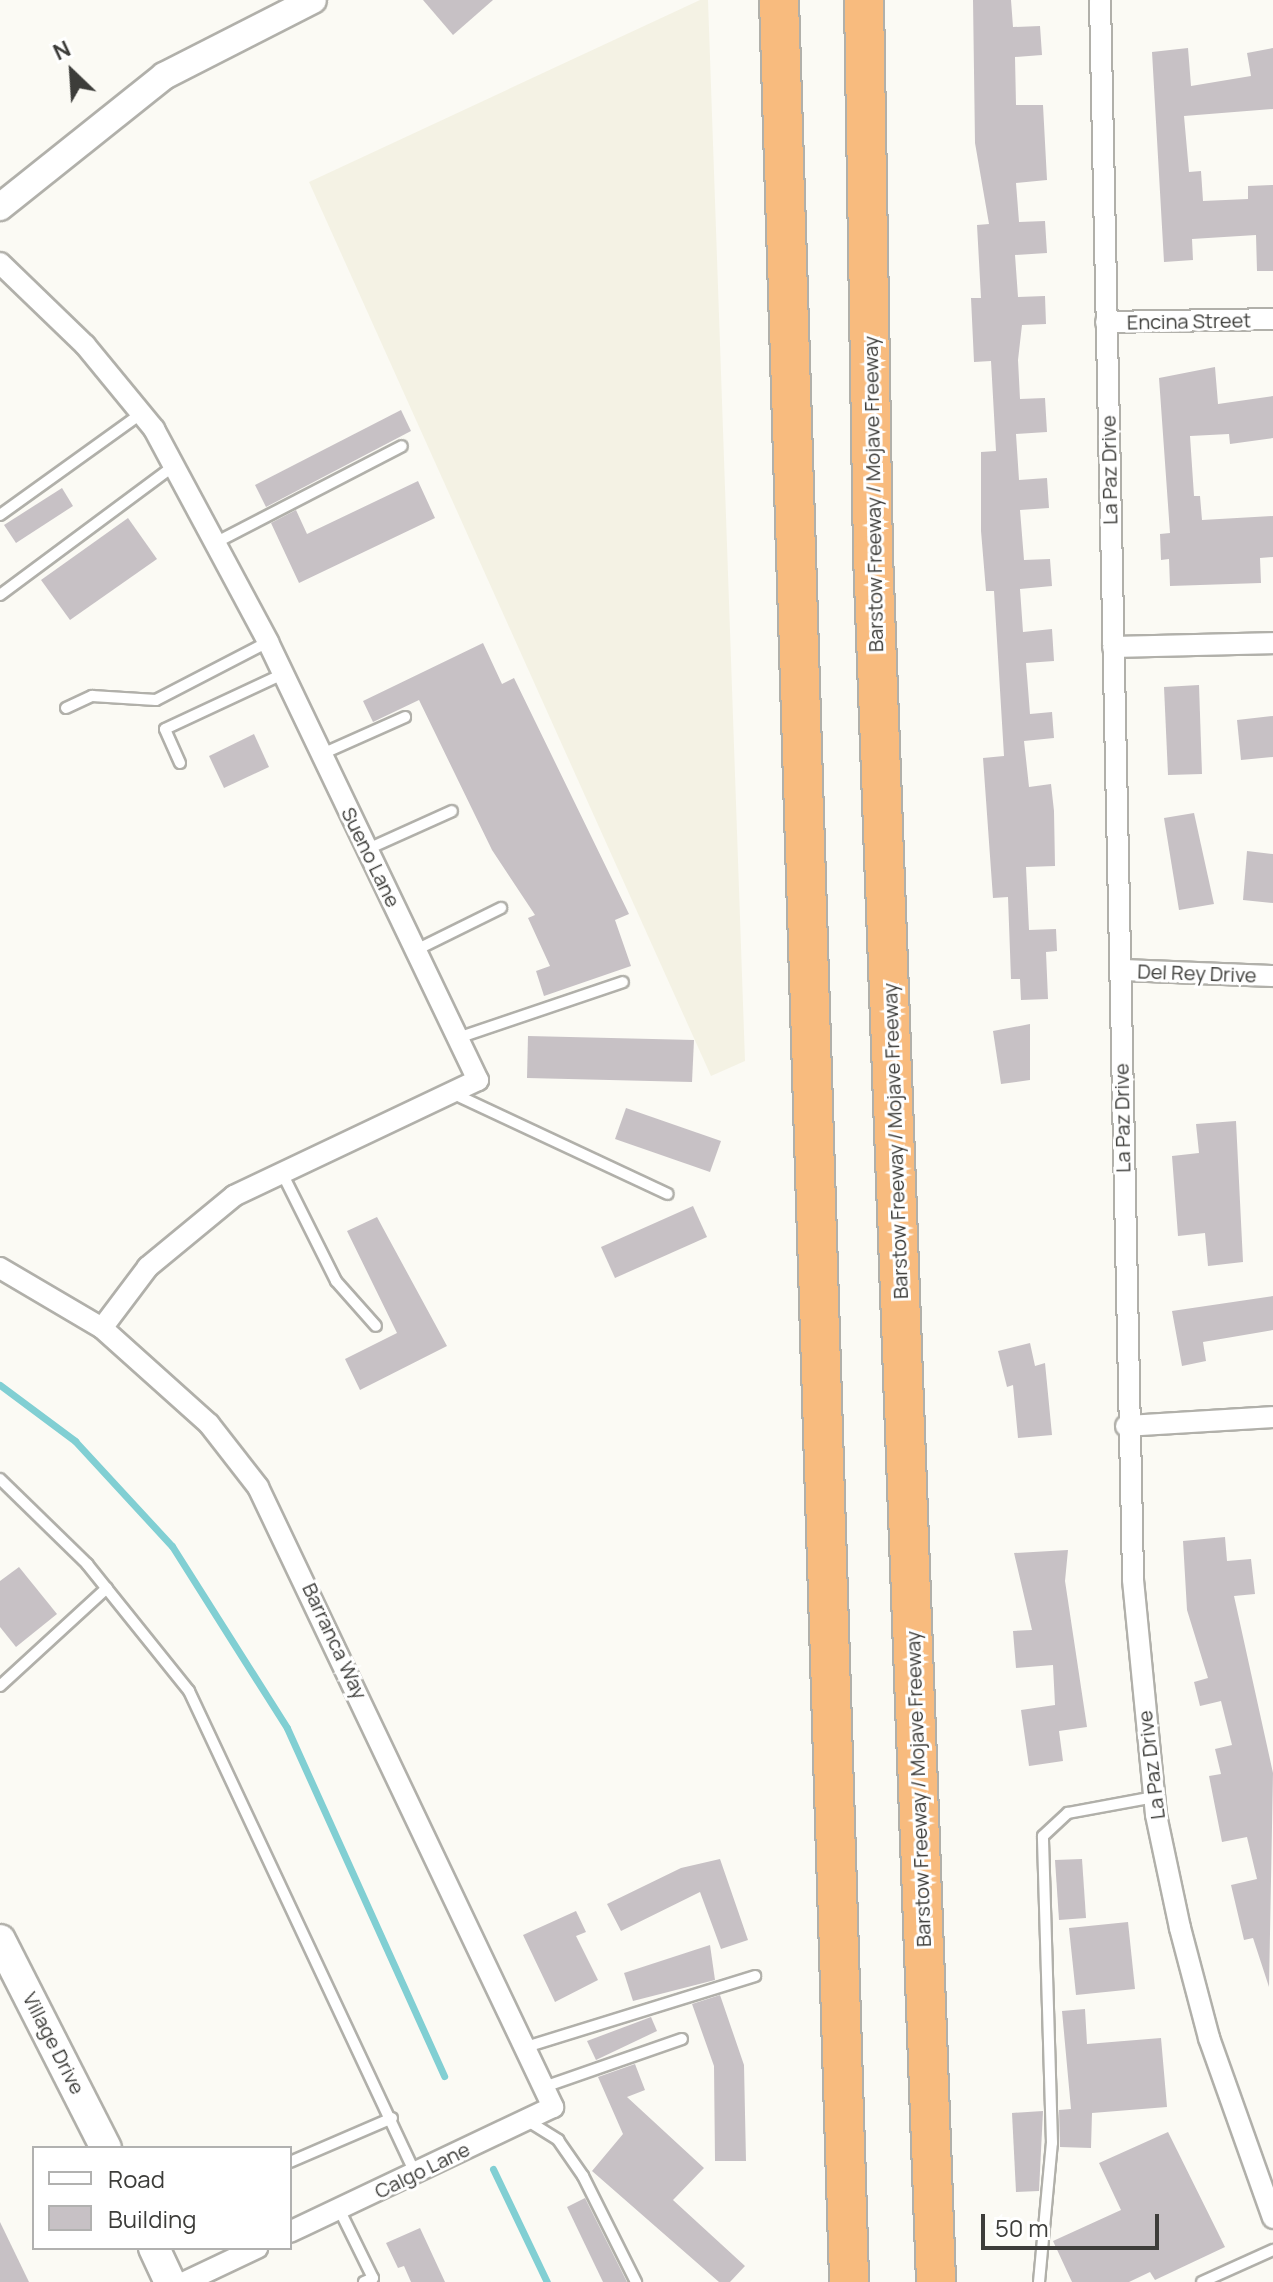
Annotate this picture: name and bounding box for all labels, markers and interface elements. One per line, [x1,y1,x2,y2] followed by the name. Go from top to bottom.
[32,32,112,112] north arrow
[48,33,75,67] text: N
[1127,308,1251,334] street label: Encina Street
[858,336,888,652] street label: Barstow Freeway / Mojave Freeway
[1096,415,1122,525] street label: La Paz Drive
[337,803,405,911] street label: Sueno Lane
[1137,959,1257,987] street label: Del Rey Drive
[877,982,913,1300] street label: Barstow Freeway / Mojave Freeway
[1109,1063,1135,1173] street label: La Paz Drive
[298,1579,372,1703] street label: Barranca Way
[900,1630,936,1948] street label: Barstow Freeway / Mojave Freeway
[1132,1709,1170,1821] street label: La Paz Drive
[18,1988,90,2098] street label: Village Drive
[371,2137,473,2203] street label: Calgo Lane
[32,2146,292,2250] legend
[108,2162,165,2195] text: Road
[985,2198,1163,2248] scale bar
[108,2202,196,2235] text: Building
[995,2211,1049,2244] text: 50 m

